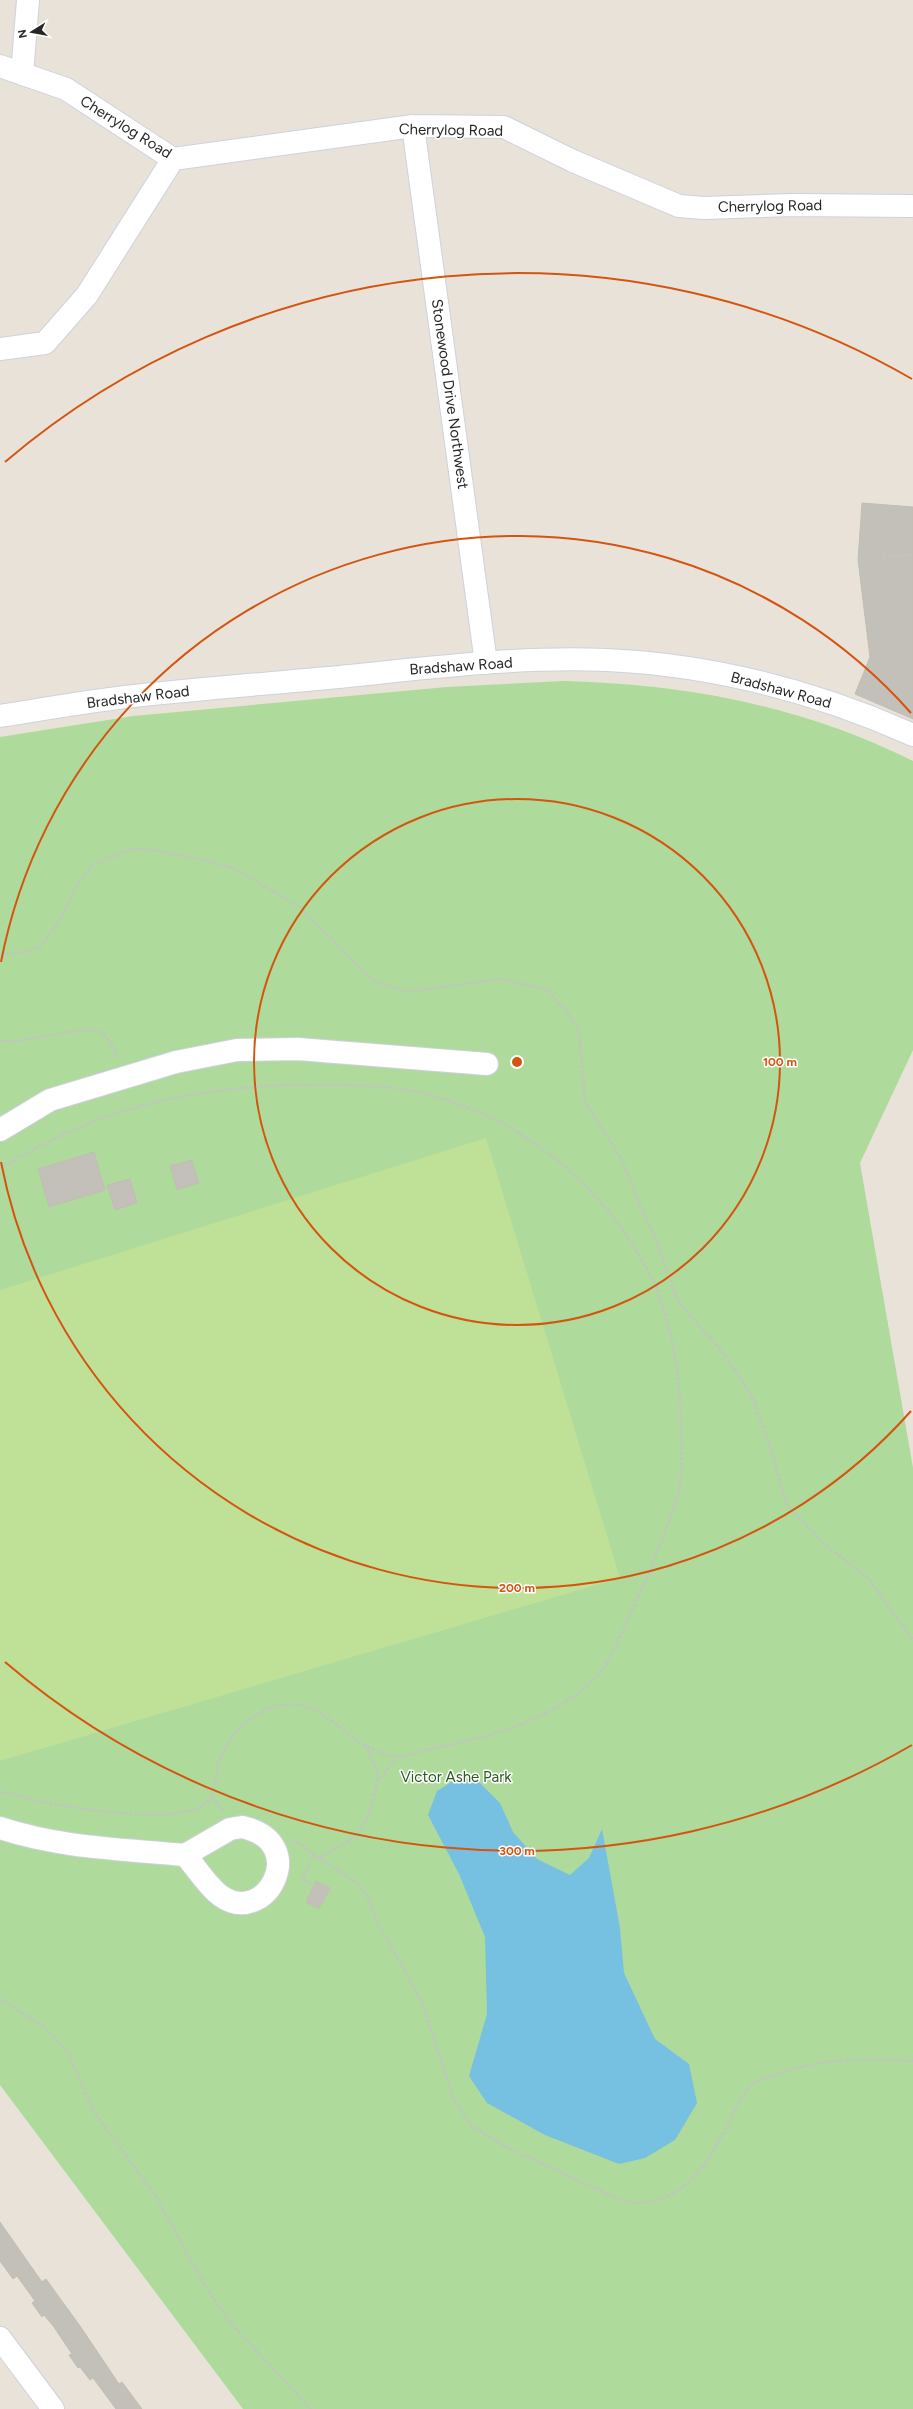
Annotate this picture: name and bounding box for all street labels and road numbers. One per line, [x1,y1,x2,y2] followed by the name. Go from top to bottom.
[77,92,175,162] street label: Cherrylog Road
[399,120,503,140] street label: Cherrylog Road
[718,196,822,216] street label: Cherrylog Road
[428,298,472,490] street label: Stonewood Drive Northwest
[409,653,513,679] street label: Bradshaw Road
[729,668,833,712] street label: Bradshaw Road
[86,682,190,712] street label: Bradshaw Road

